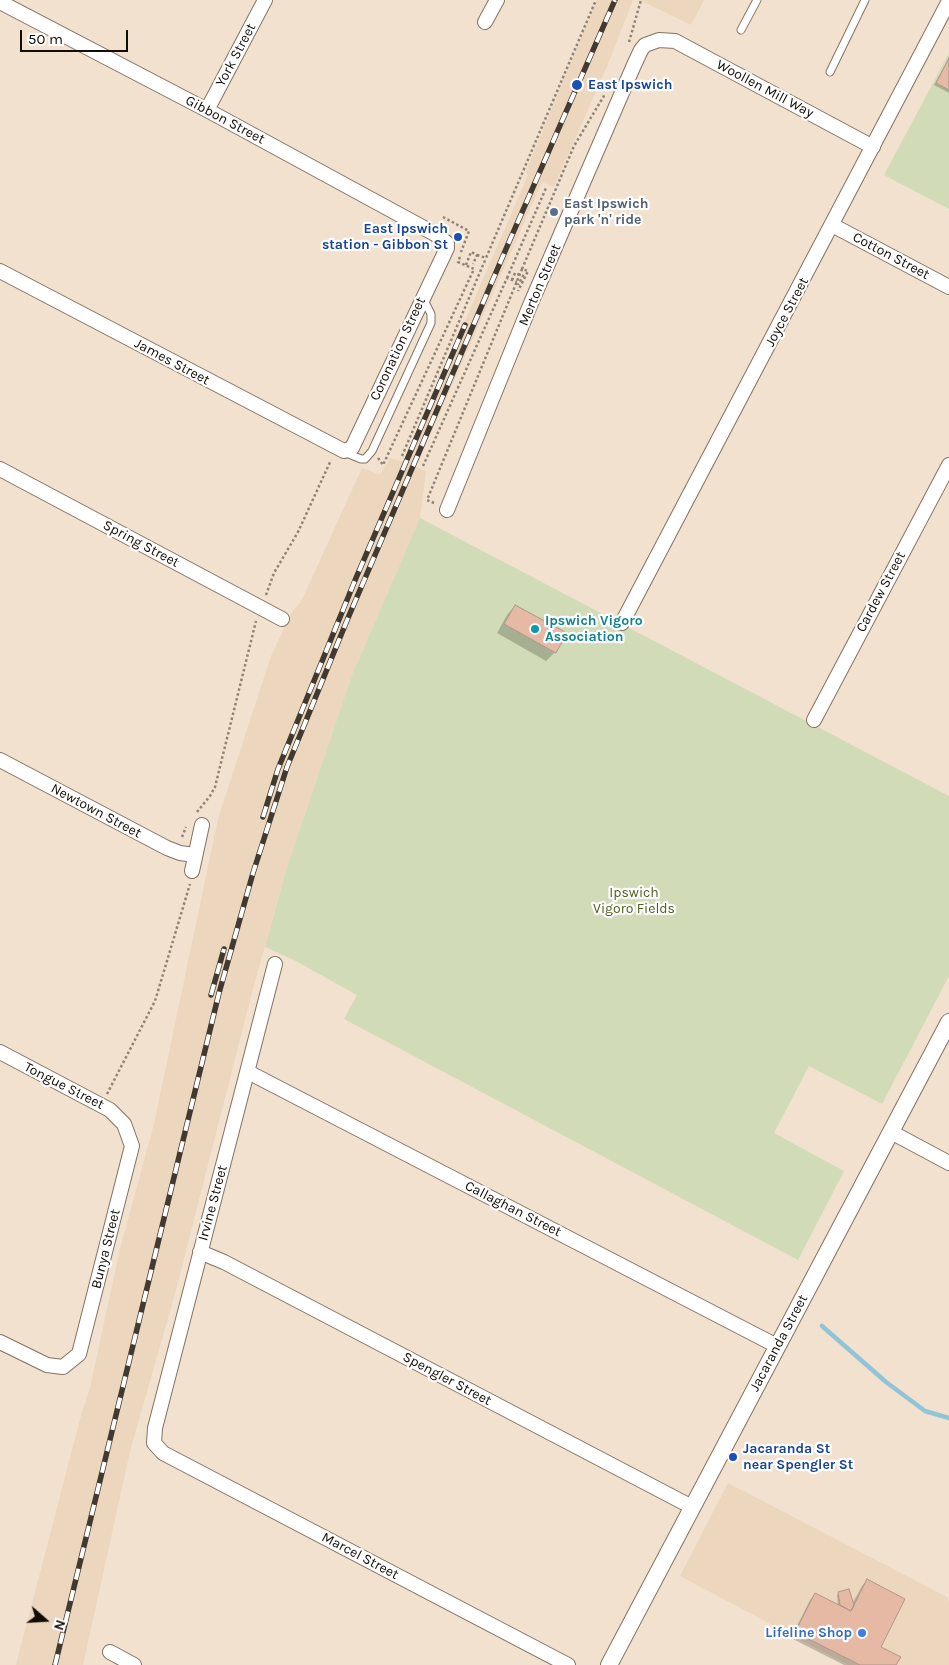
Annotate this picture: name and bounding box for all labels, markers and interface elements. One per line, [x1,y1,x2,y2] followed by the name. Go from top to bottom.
[22,20,130,52] scale bar
[212,21,260,89] street label: York Street
[28,30,63,48] text: 50 m
[714,56,816,122] street label: Woollen Mill Way
[588,77,672,93] place label: East Ipswich
[570,78,584,92] marker: East Ipswich
[182,92,268,148] street label: Gibbon Street
[564,196,648,228] place label: East Ipswich park 'n' ride
[548,206,560,218] marker: East Ipswich park 'n' ride
[322,221,448,253] place label: East Ipswich station - Gibbon St
[850,229,932,283] street label: Cotton Street
[452,231,464,243] marker: East Ipswich station - Gibbon St
[515,242,565,328] street label: Merton Street
[762,275,812,349] street label: Joyce Street
[367,295,429,403] street label: Coronation Street
[132,335,212,389] street label: James Street
[100,517,182,571] street label: Spring Street
[853,549,909,635] street label: Cardew Street
[545,613,643,646] place label: Ipswich Vigoro Association
[529,623,541,635] marker: Ipswich Vigoro Association
[48,780,144,842] street label: Newtown Street
[593,885,675,918] park label: Ipswich Vigoro Fields
[21,1059,107,1113] street label: Tongue Street
[195,1163,231,1243] street label: Irvine Street
[462,1177,564,1241] street label: Callaghan Street
[88,1207,124,1291] street label: Bunya Street
[746,1292,812,1394] street label: Jacaranda Street
[400,1349,494,1409] street label: Spengler Street
[743,1441,853,1474] place label: Jacaranda St near Spengler St
[727,1451,739,1463] marker: Jacaranda St near Spengler St
[319,1529,401,1583] street label: Marcel Street
[20,1595,70,1645] north arrow
[50,1618,69,1633] text: N
[765,1625,852,1641] place label: Lifeline Shop
[856,1627,868,1639] marker: Lifeline Shop

